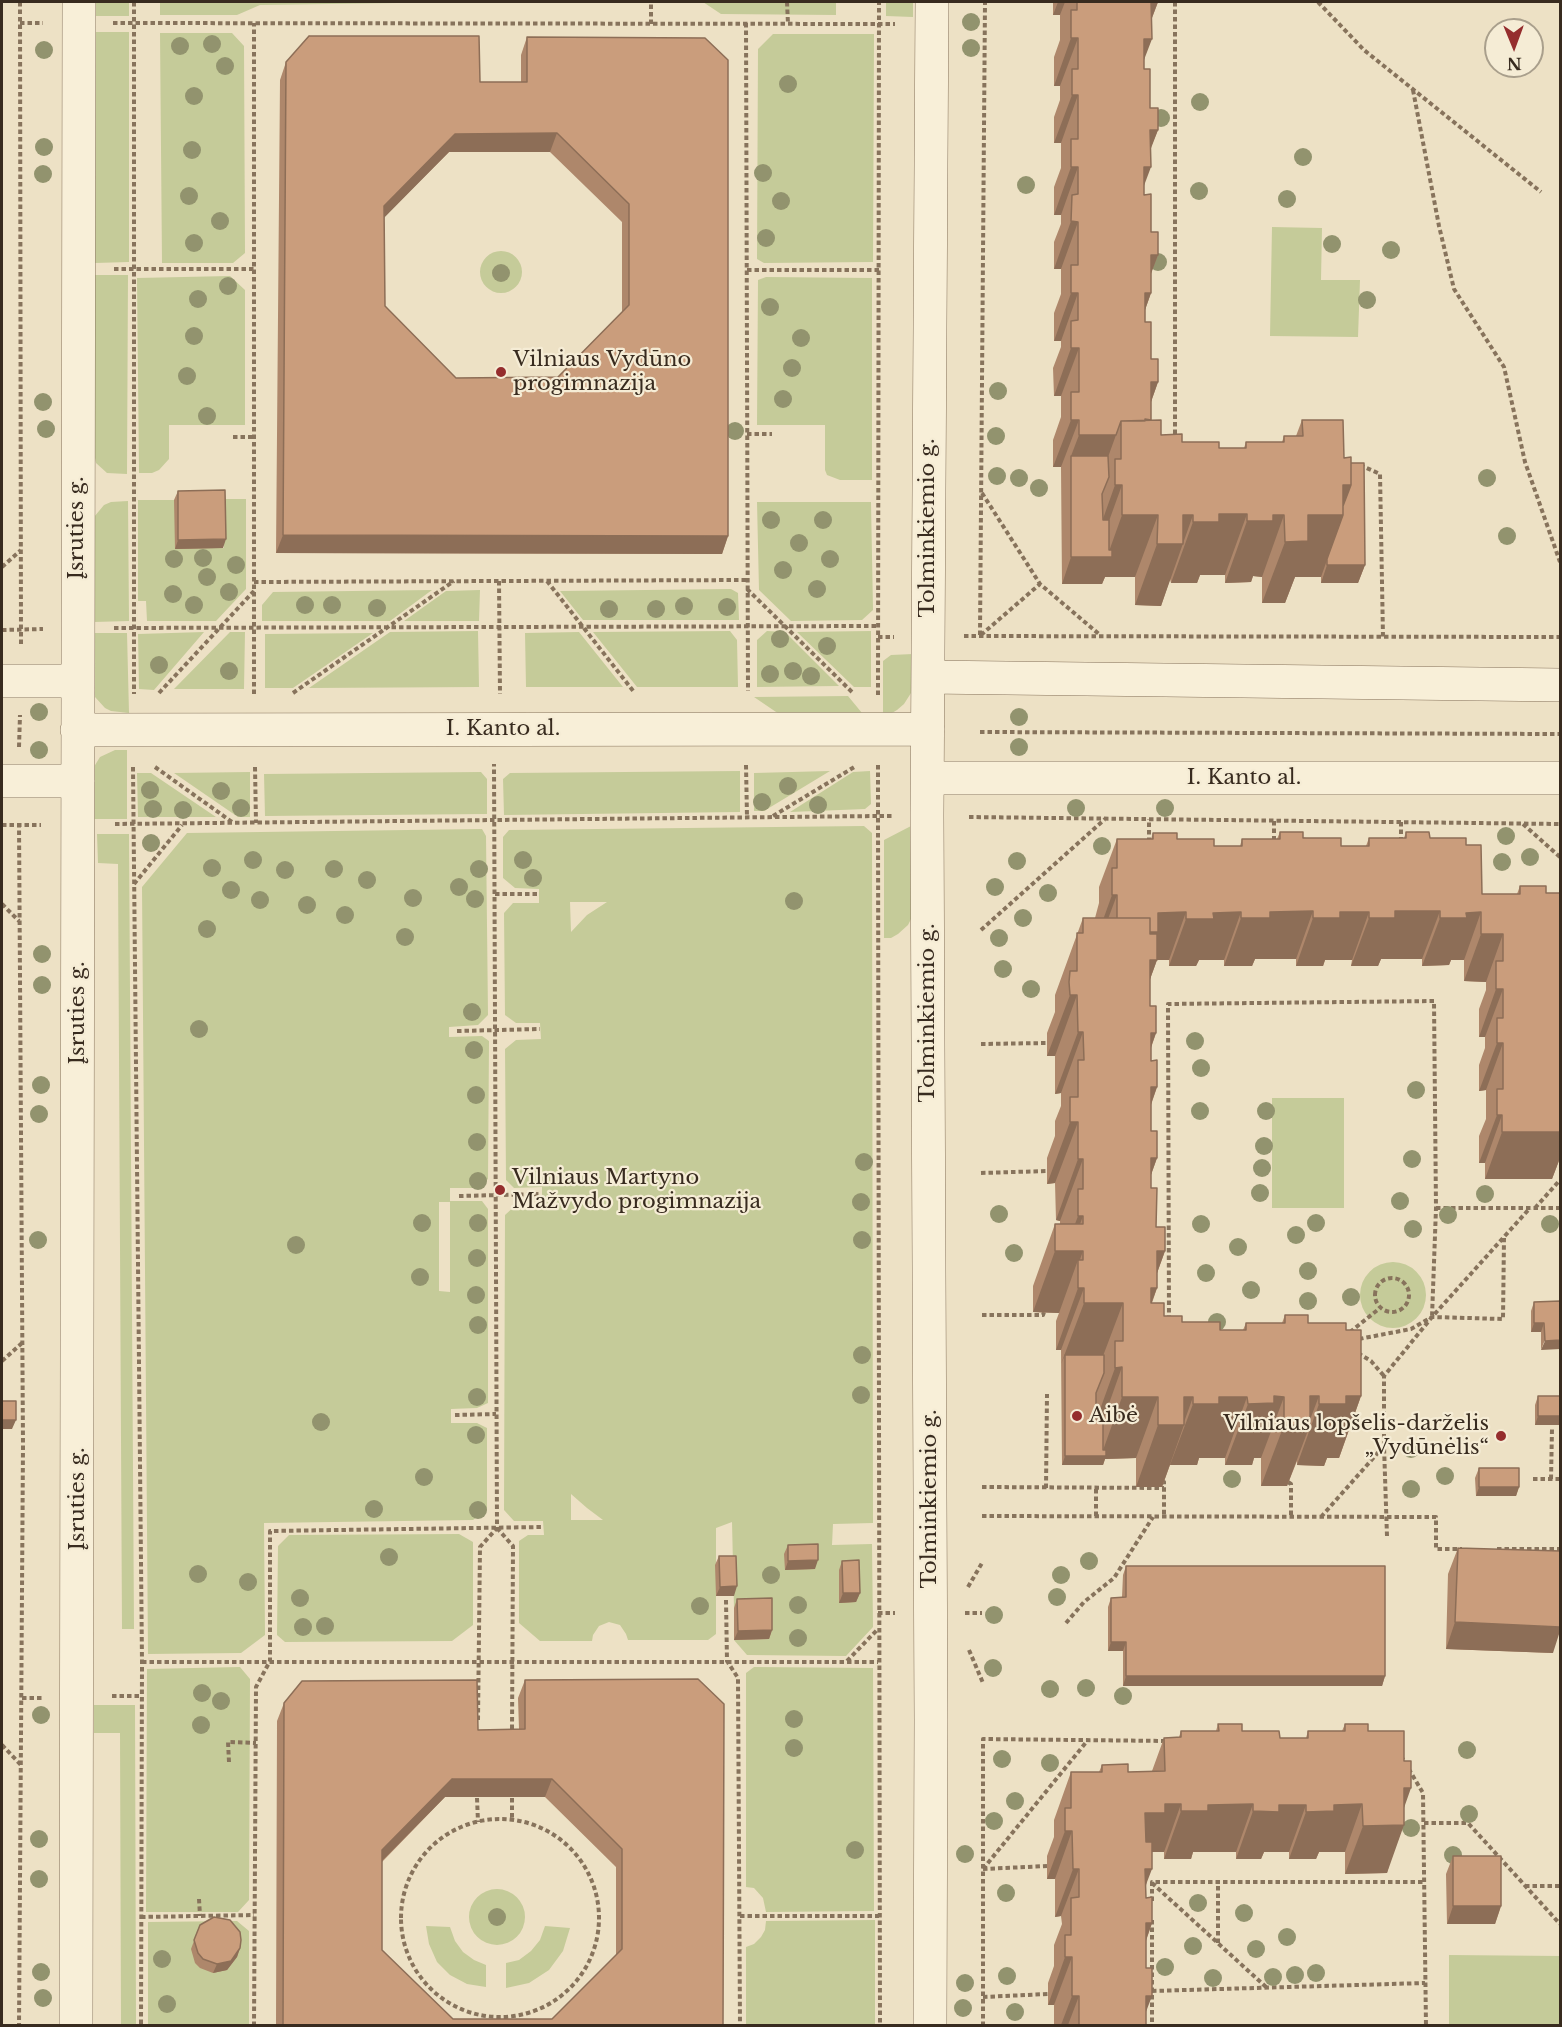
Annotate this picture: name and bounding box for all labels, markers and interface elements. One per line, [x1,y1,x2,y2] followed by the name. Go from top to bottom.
[1484,18,1544,78] north arrow
[1507,54,1522,74] text: N
[513,347,691,397] place label: Vilniaus Vydūno progimnazija
[494,365,508,379] marker: Vilniaus Vydūno progimnazija
[915,439,941,617] street label: Tolminkiemio g.
[64,476,90,580] street label: Įsruties g.
[446,716,560,742] street label: I. Kanto al.
[1187,765,1301,791] street label: I. Kanto al.
[915,924,941,1102] street label: Tolminkiemio g.
[65,961,91,1065] street label: Įsruties g.
[512,1165,761,1215] place label: Vilniaus Martyno Mažvydo progimnazija
[493,1183,507,1197] marker: Vilniaus Martyno Mažvydo progimnazija
[1089,1403,1138,1429] place label: Aibė
[1070,1409,1084,1423] marker: Aibė
[917,1410,943,1588] street label: Tolminkiemio g.
[1223,1411,1489,1461] place label: Vilniaus lopšelis-darželis „Vydūnėlis“
[1494,1429,1508,1443] marker: Vilniaus lopšelis-darželis „Vydūnėlis“
[65,1447,91,1551] street label: Įsruties g.

